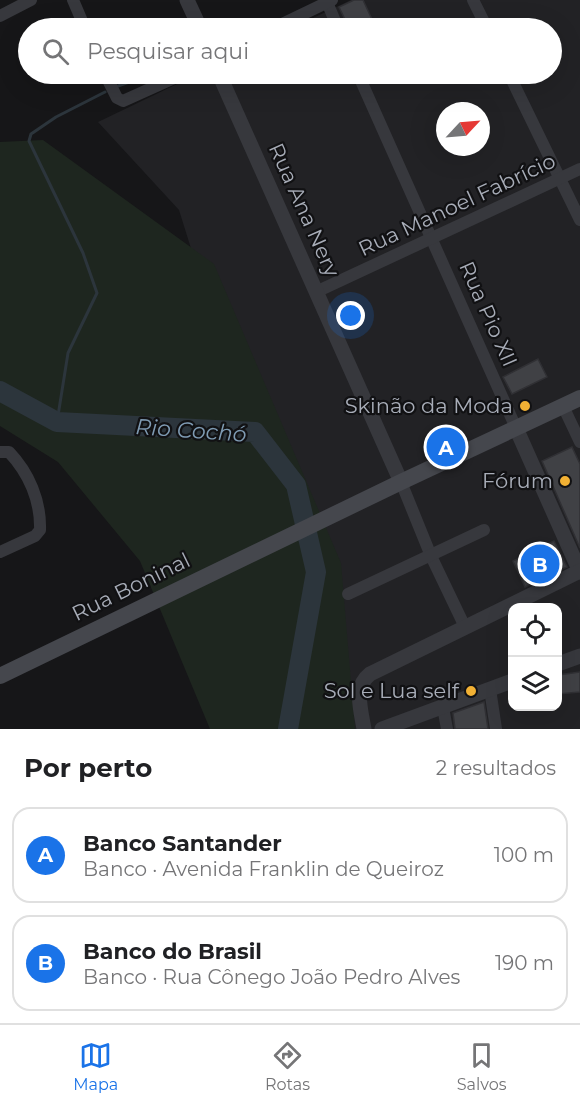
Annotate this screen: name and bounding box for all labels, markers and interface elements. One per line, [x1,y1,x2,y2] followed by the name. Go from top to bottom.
[18,18,562,84] search box
[39,35,72,68] icon: search
[87,38,249,65] text: Pesquisar aqui
[436,102,490,156] north arrow
[264,139,345,281] street label: Rua Ana Nery
[354,148,559,261] street label: Rua Manoel Fabrício
[454,257,523,370] street label: Rua Pio XII
[336,301,365,330] your location
[345,393,513,418] place label: Skinão da Moda
[518,399,532,413] marker: Skinão da Moda
[134,413,247,448] water label: Rio Cochó
[426,424,466,470] pin: A
[482,468,553,493] place label: Fórum
[558,474,572,488] marker: Fórum
[520,542,560,586] pin: B
[68,547,194,626] street label: Rua Boninal
[508,603,562,711] map controls
[508,603,562,657] button: locate
[508,657,562,711] button: layers
[324,678,460,703] place label: Sol e Lua self
[464,684,478,698] marker: Sol e Lua self
[24,752,152,784] text: Por perto
[436,756,556,780] text: 2 resultados
[83,830,282,857] text: Banco Santander
[38,843,53,867] text: A
[494,843,554,867] text: 100 m
[83,857,444,881] text: Banco · Avenida Franklin de Queiroz
[83,938,262,965] text: Banco do Brasil
[38,951,53,975] text: B
[495,951,554,975] text: 190 m
[83,965,460,989] text: Banco · Rua Cônego João Pedro Alves
[73,1039,118,1094] tab: Mapa
[265,1039,310,1094] tab: Rotas
[457,1039,507,1094] tab: Salvos

